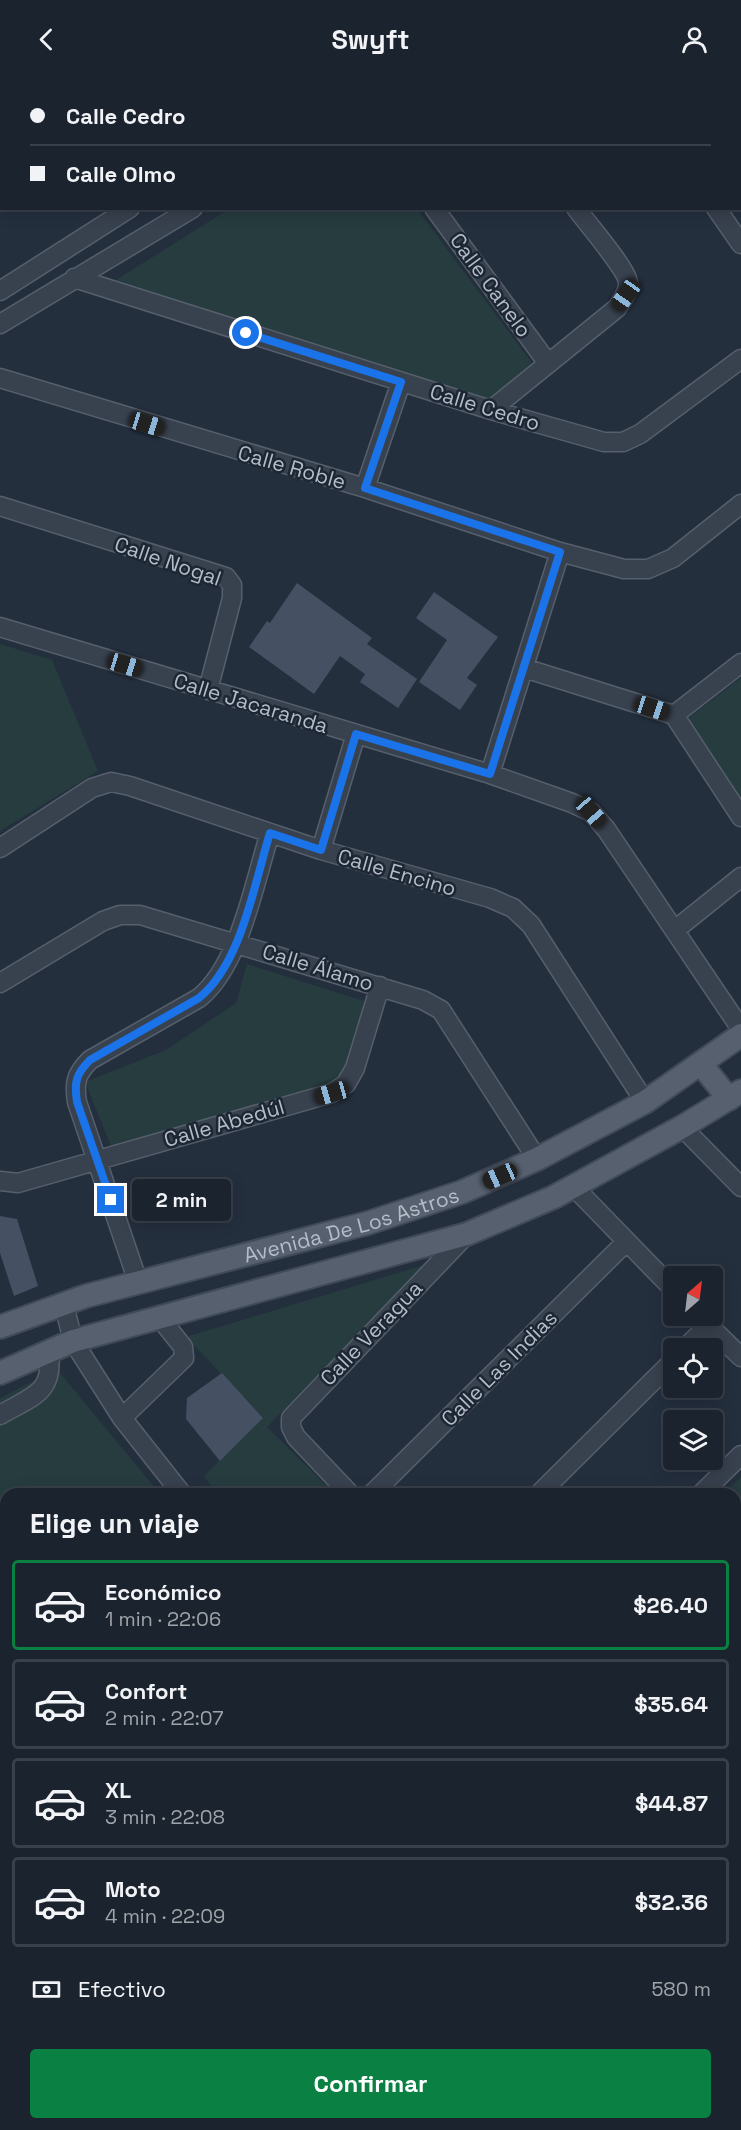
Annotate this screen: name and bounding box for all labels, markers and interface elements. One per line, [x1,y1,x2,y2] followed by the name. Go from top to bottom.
[332,22,409,57] text: Swyft
[30,23,63,56] icon: back
[678,23,711,56] icon: person
[66,102,186,130] text: Calle Cedro
[66,160,176,188] text: Calle Olmo
[444,227,538,343] street label: Calle Canelo
[608,275,644,315] car
[232,319,259,346] route start
[427,377,543,437] street label: Calle Cedro
[127,410,167,438] car
[235,439,349,495] street label: Calle Roble
[111,530,225,592] street label: Calle Nogal
[105,651,145,679] car
[170,667,332,739] street label: Calle Jacaranda
[632,694,672,722] car
[572,793,610,831] car
[335,842,459,902] street label: Calle Encino
[259,937,377,997] street label: Calle Álamo
[312,1079,352,1107] car
[161,1093,287,1153] street label: Calle Abedúl
[480,1160,520,1192] car
[132,1179,231,1221] callout: 2 min
[241,1180,462,1268] street label: Avenida De Los Astros
[97,1186,124,1213] route end
[156,1187,207,1213] text: 2 min
[663,1266,723,1326] north arrow
[663,1266,723,1470] map controls
[314,1275,428,1391] street label: Calle Veragua
[435,1304,563,1432] street label: Calle Las Indias
[663,1338,723,1398] button: locate
[663,1410,723,1470] button: layers
[30,1506,200,1541] text: Elige un viaje
[33,1578,87,1632] icon: car
[105,1578,222,1606] text: Económico
[633,1591,708,1619] text: $26.40
[105,1606,221,1632] text: 1 min · 22:06
[33,1677,87,1731] icon: car
[105,1677,187,1705] text: Confort
[634,1690,708,1718] text: $35.64
[105,1705,224,1731] text: 2 min · 22:07
[33,1776,87,1830] icon: car
[105,1776,131,1804] text: XL
[635,1789,708,1817] text: $44.87
[105,1804,225,1830] text: 3 min · 22:08
[33,1875,87,1929] icon: car
[105,1875,161,1903] text: Moto
[635,1888,708,1916] text: $32.36
[105,1903,225,1929] text: 4 min · 22:09
[30,1973,63,2006] icon: cash
[78,1975,166,2003] text: Efectivo
[651,1976,711,2002] text: 580 m
[30,2049,711,2118] button: Confirmar

